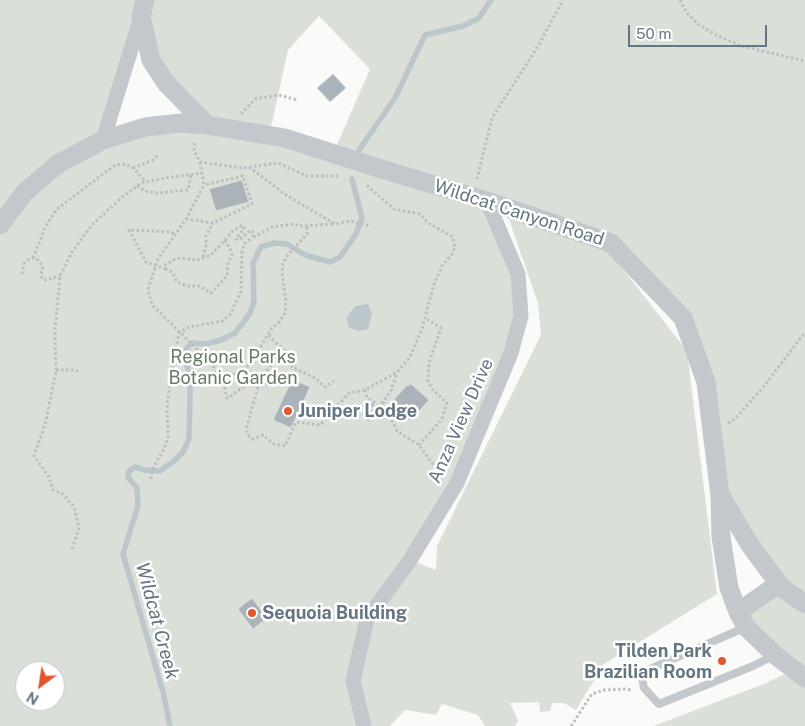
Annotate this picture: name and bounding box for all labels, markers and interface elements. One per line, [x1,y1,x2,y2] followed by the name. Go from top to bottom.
[630,15,769,47] scale bar
[636,25,671,42] text: 50 m
[431,175,607,251] street label: Wildcat Canyon Road
[168,346,298,388] park label: Regional Parks Botanic Garden
[424,355,498,487] street label: Anza View Drive
[298,400,417,422] place label: Juniper Lodge
[282,405,294,417] marker: Juniper Lodge
[130,560,184,682] water label: Wildcat Creek
[262,602,407,624] place label: Sequoia Building
[246,607,258,619] marker: Sequoia Building
[584,640,712,682] place label: Tilden Park Brazilian Room
[716,655,728,667] marker: Tilden Park Brazilian Room
[15,661,65,711] north arrow
[24,688,42,708] text: N

